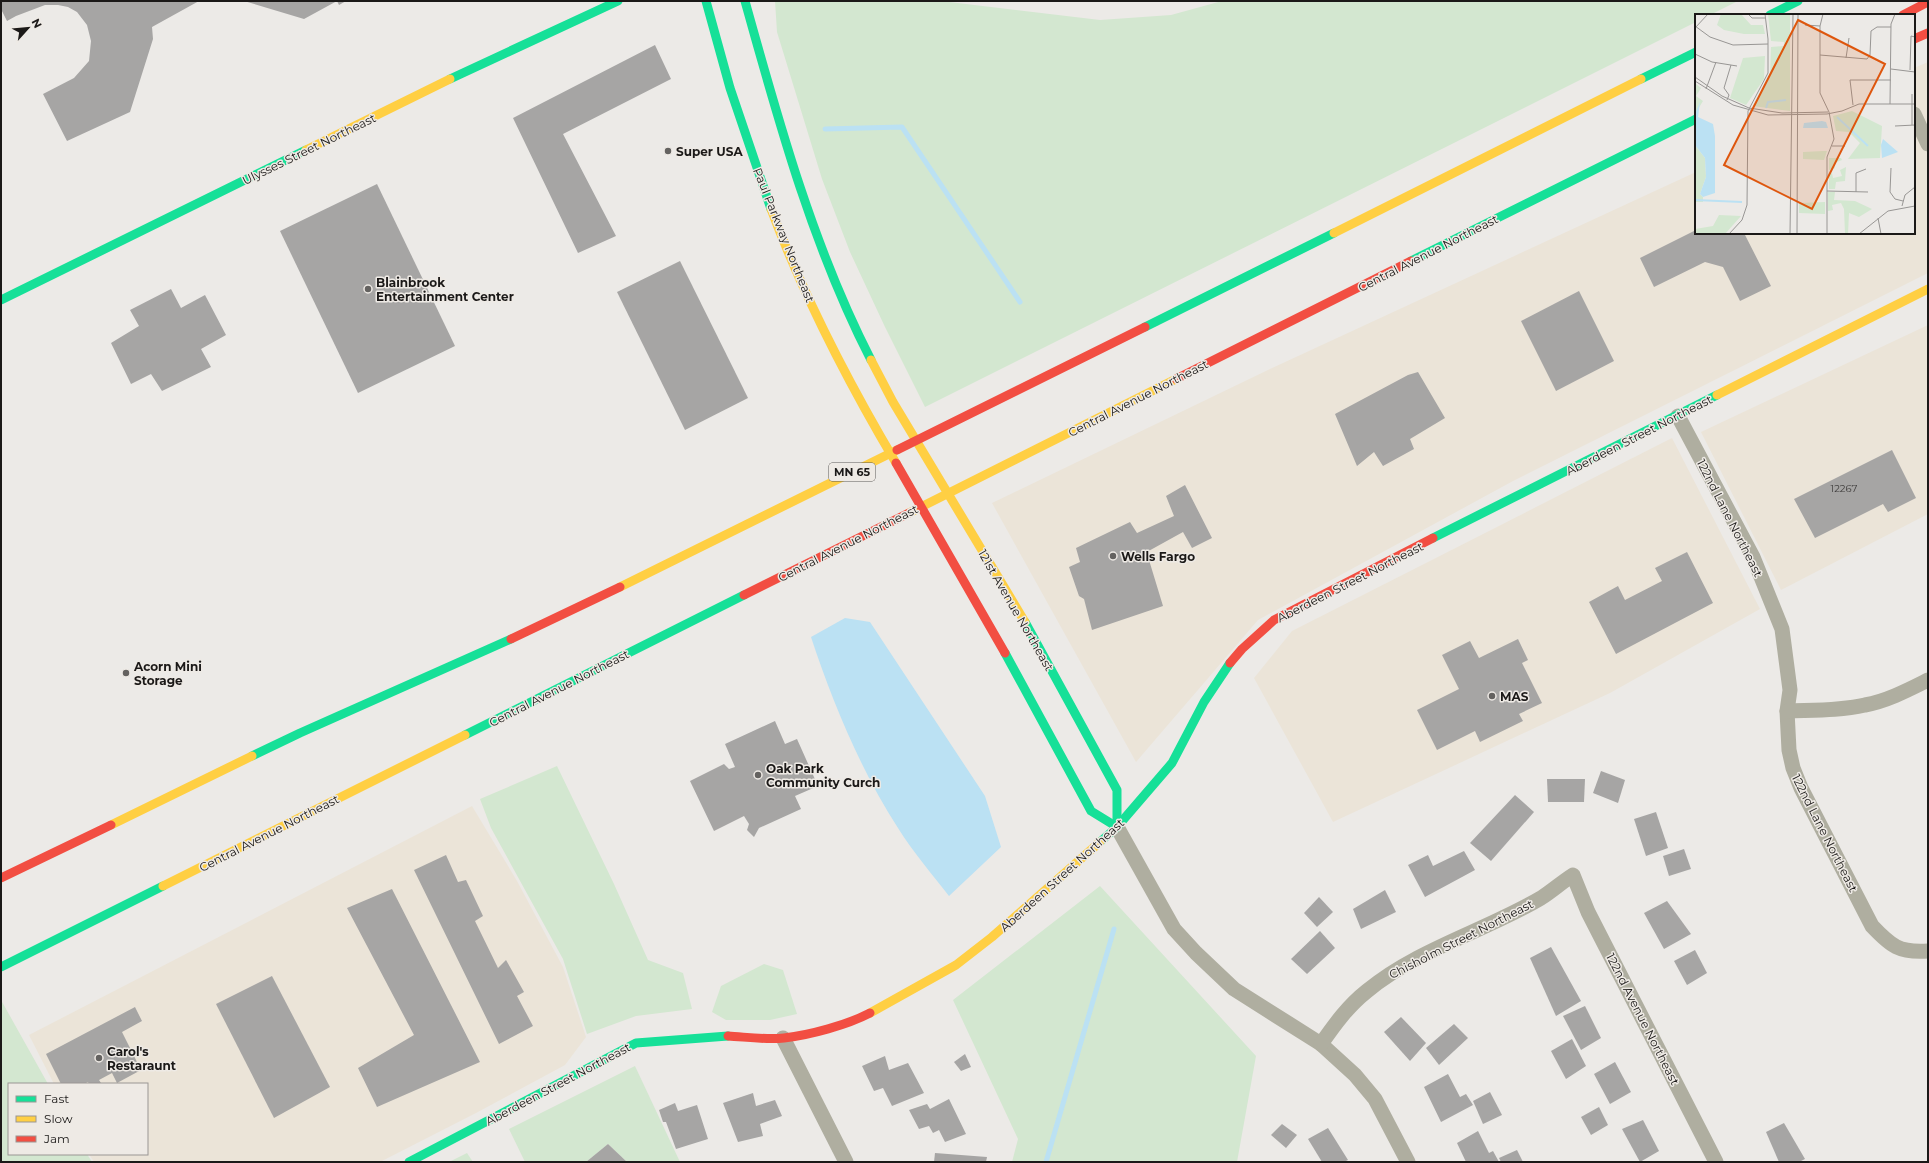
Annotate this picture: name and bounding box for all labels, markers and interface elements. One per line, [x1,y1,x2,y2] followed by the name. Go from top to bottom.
[8,8,48,48] north arrow
[1695,14,1915,234] inset map
[29,16,45,31] text: N
[240,110,378,188] street label: Ulysses Street Northeast
[676,144,743,159] place label: Super USA
[663,146,673,156] marker: Super USA
[750,165,818,305] street label: Paul Parkway Northeast
[1356,211,1500,295] street label: Central Avenue Northeast
[376,275,514,304] place label: Blainbrook Entertainment Center
[363,284,373,294] marker: Blainbrook Entertainment Center
[1066,356,1210,440] street label: Central Avenue Northeast
[1563,391,1715,478] street label: Aberdeen Street Northeast
[1694,457,1766,579] street label: 122nd Lane Northeast
[829,463,875,481] road number: MN 65
[1831,482,1858,495] house number: 12267
[776,501,920,585] street label: Central Avenue Northeast
[1274,538,1426,625] street label: Aberdeen Street Northeast
[975,547,1057,674] street label: 121st Avenue Northeast
[1121,549,1195,564] place label: Wells Fargo
[1108,551,1118,561] marker: Wells Fargo
[487,646,631,730] street label: Central Avenue Northeast
[133,659,202,688] place label: Acorn Mini Storage
[121,668,131,678] marker: Acorn Mini Storage
[1500,689,1529,704] place label: MAS
[1487,691,1497,701] marker: MAS
[766,761,880,790] place label: Oak Park Community Curch
[753,770,763,780] marker: Oak Park Community Curch
[1789,772,1861,894] street label: 122nd Lane Northeast
[197,791,341,875] street label: Central Avenue Northeast
[997,815,1127,935] street label: Aberdeen Street Northeast
[1386,896,1536,982] street label: Chisholm Street Northeast
[1603,951,1683,1088] street label: 122nd Avenue Northeast
[483,1039,633,1129] street label: Aberdeen Street Northeast
[107,1044,177,1073] place label: Carol's Restaraunt
[94,1053,104,1063] marker: Carol's Restaraunt
[8,1083,148,1155] legend
[44,1091,69,1106] text: Fast
[44,1111,73,1126] text: Slow
[43,1131,70,1146] text: Jam

